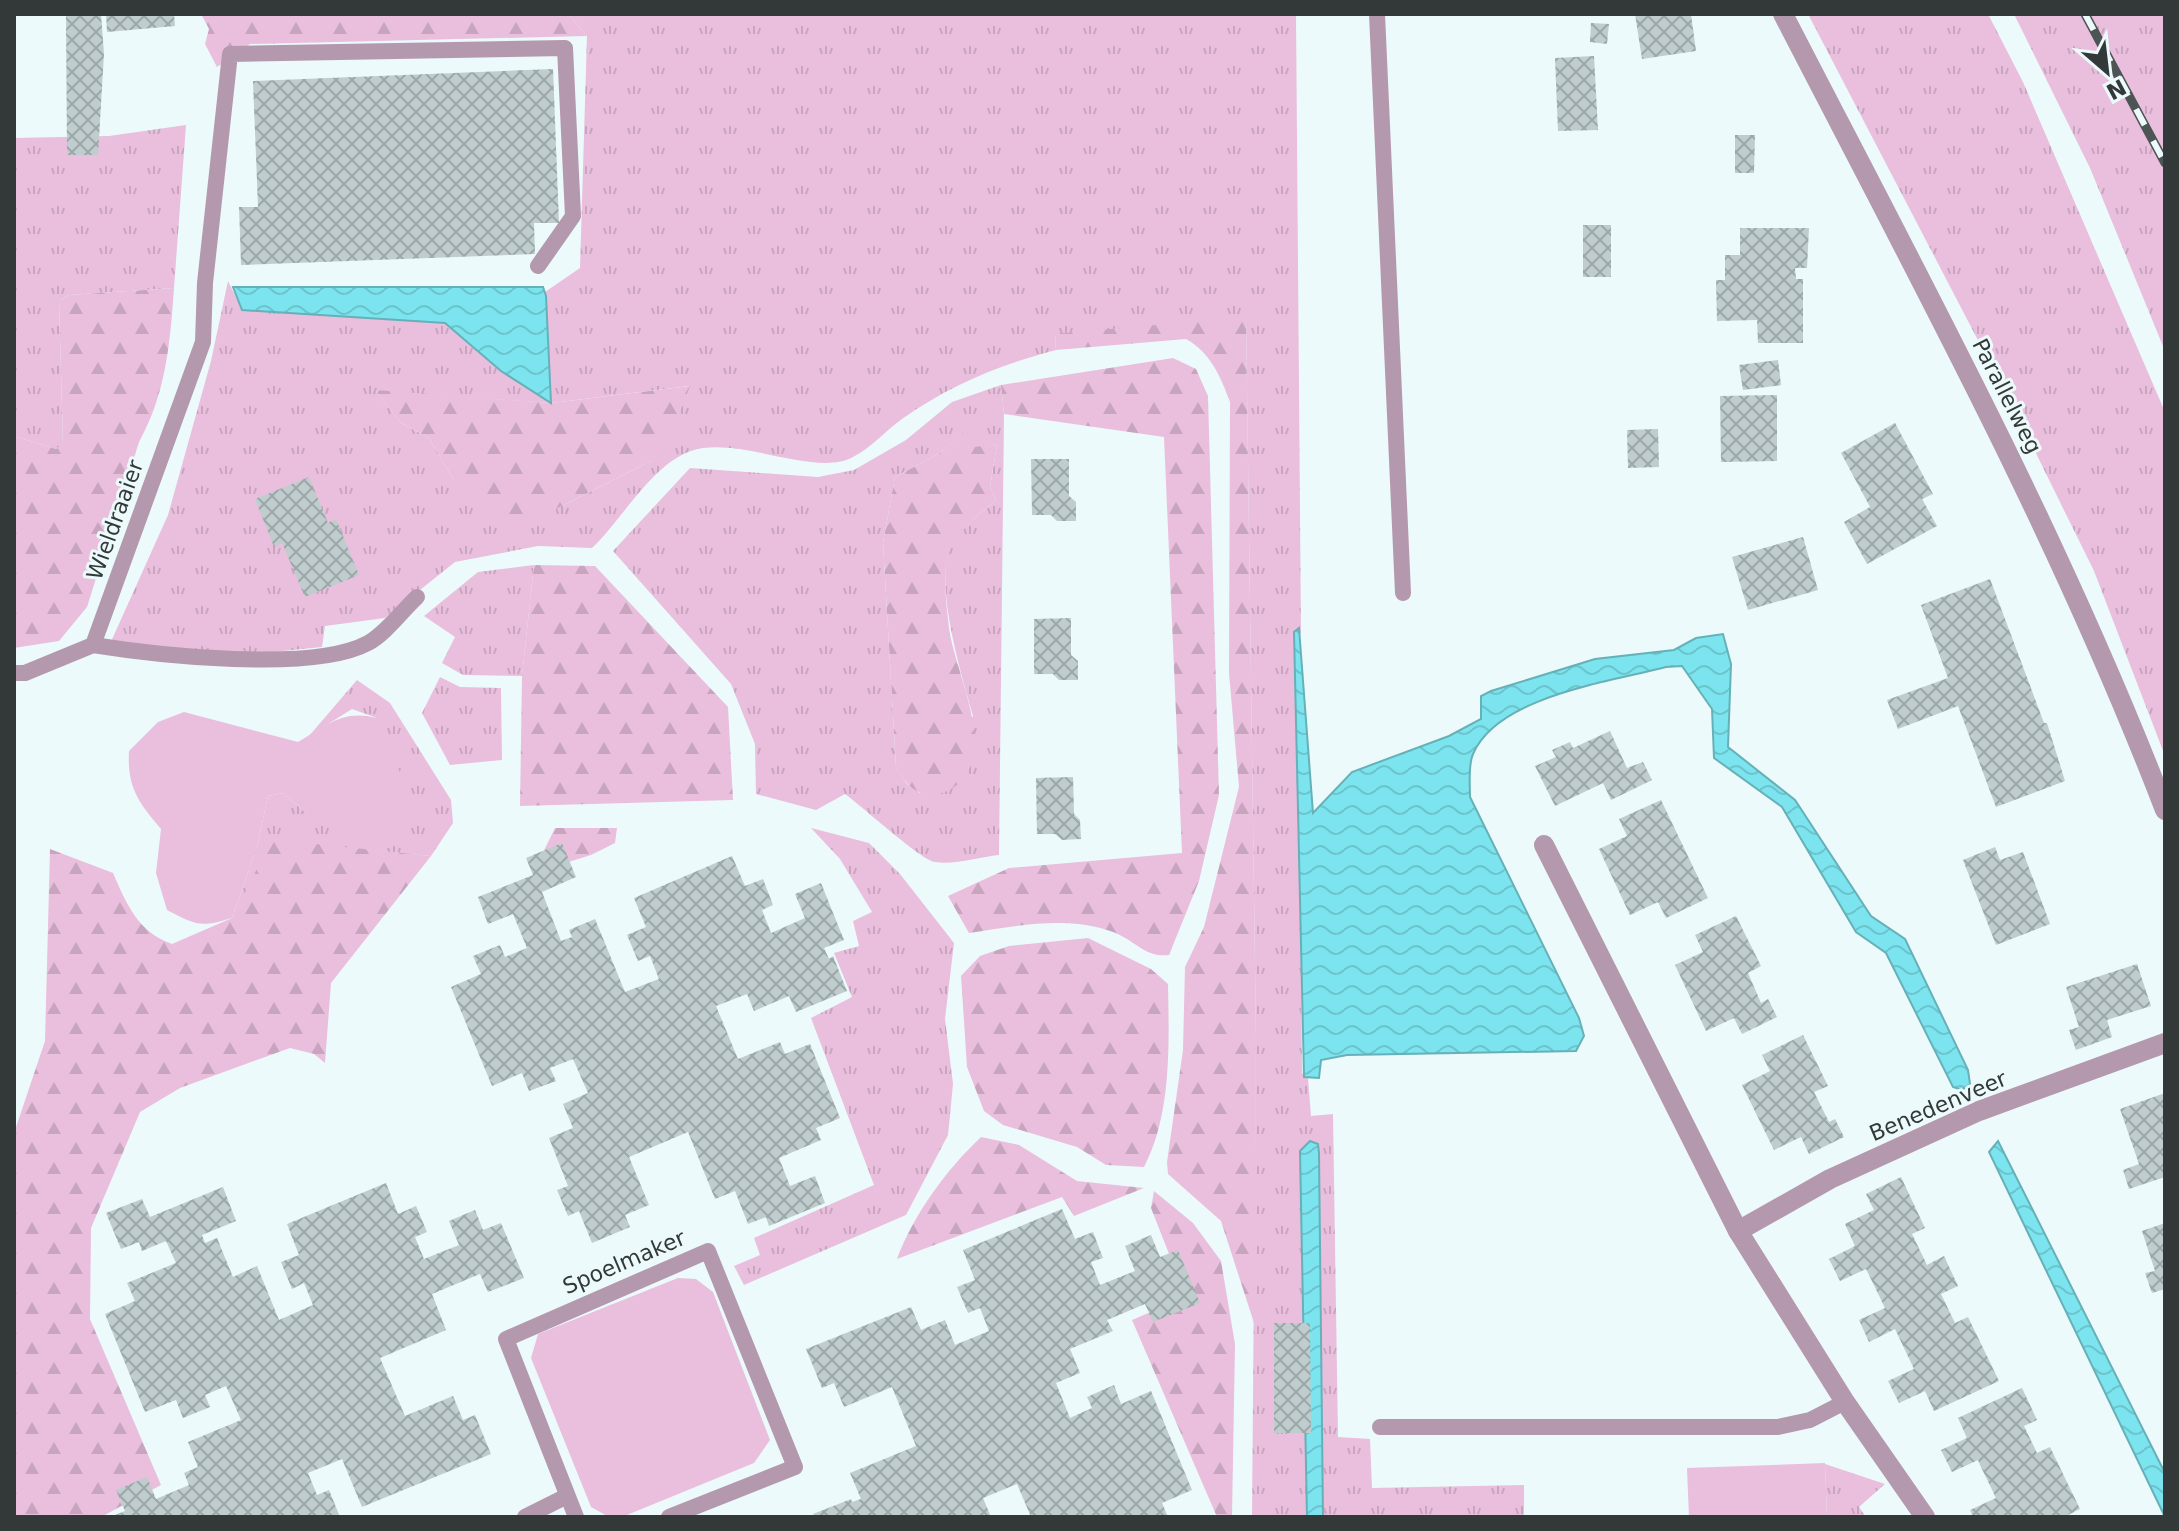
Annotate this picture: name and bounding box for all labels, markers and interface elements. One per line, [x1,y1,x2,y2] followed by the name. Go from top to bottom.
[2067,32,2147,112] north arrow
[2102,74,2130,105] text: N
[1967,334,2047,458] street label: Parallelweg
[82,456,149,583] street label: Wieldraaier
[1866,1065,2011,1146] street label: Benedenveer
[559,1225,690,1299] street label: Spoelmaker

